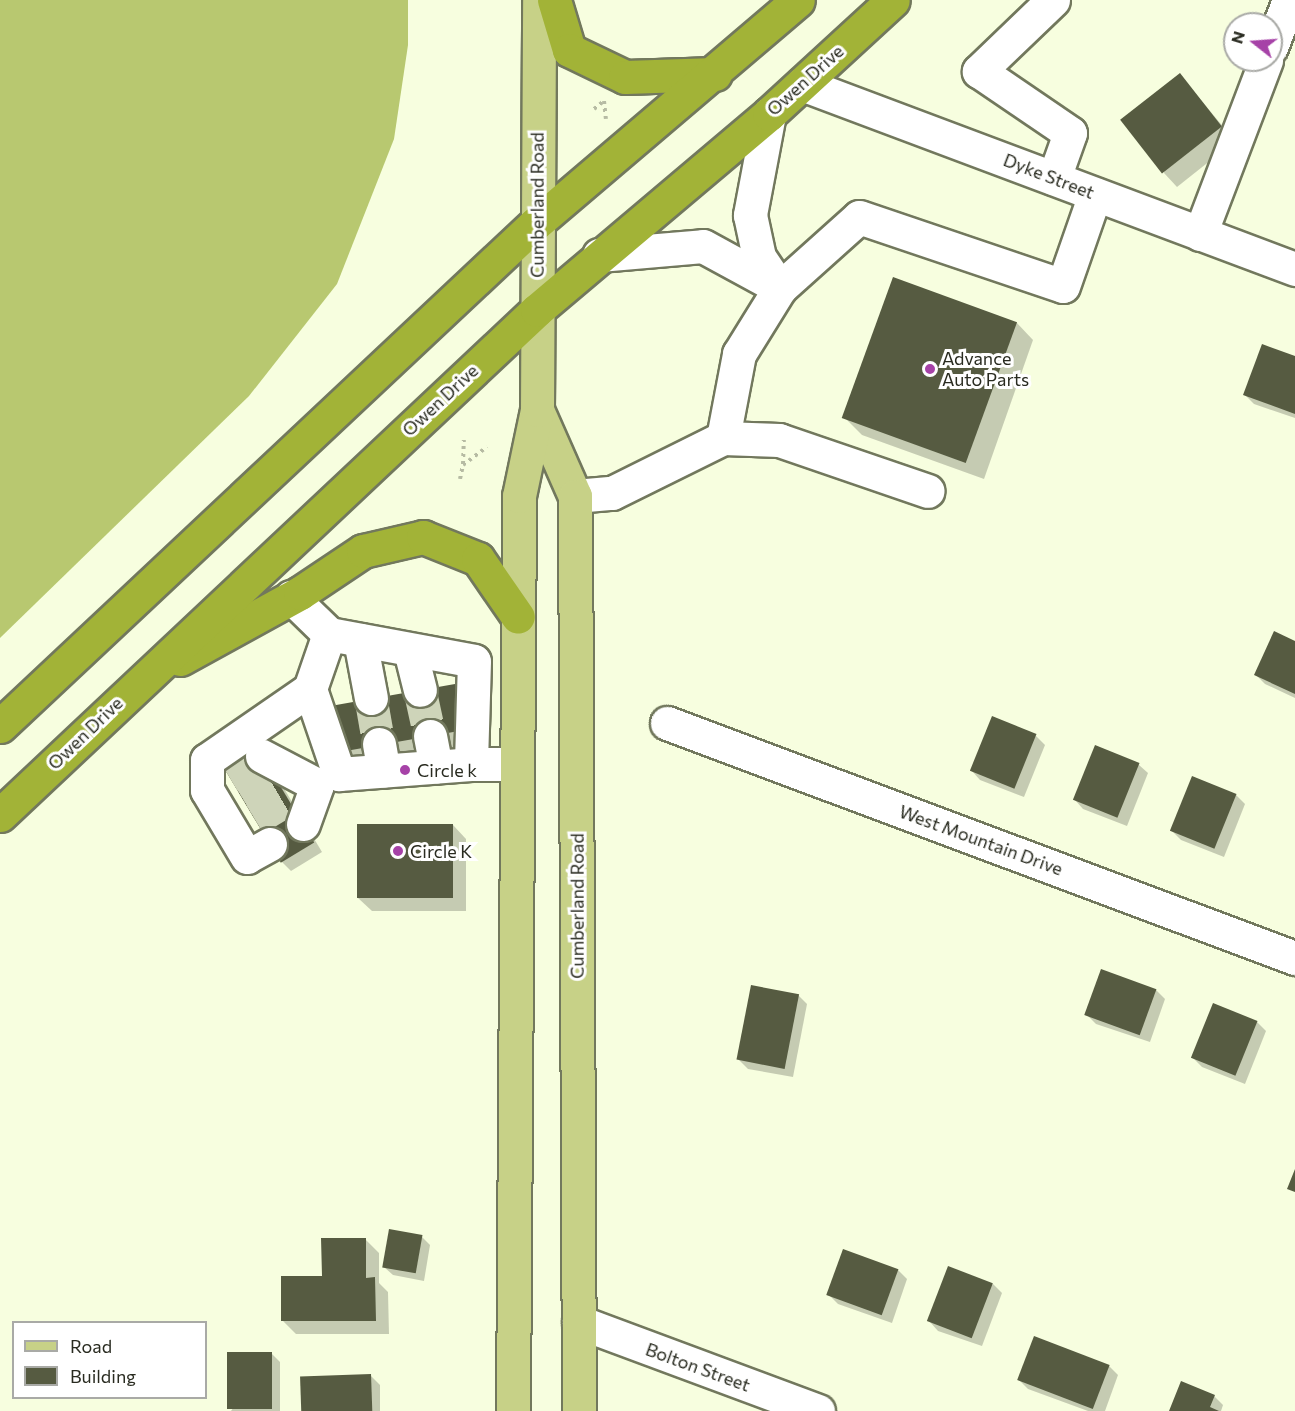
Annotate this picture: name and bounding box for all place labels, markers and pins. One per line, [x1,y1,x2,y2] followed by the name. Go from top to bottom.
[942,348,1029,391] place label: Advance Auto Parts
[923,362,937,376] marker: Advance Auto Parts
[417,759,477,781] place label: Circle k
[398,763,412,777] marker: Circle k
[410,840,472,862] place label: Circle K
[391,844,405,858] marker: Circle K

